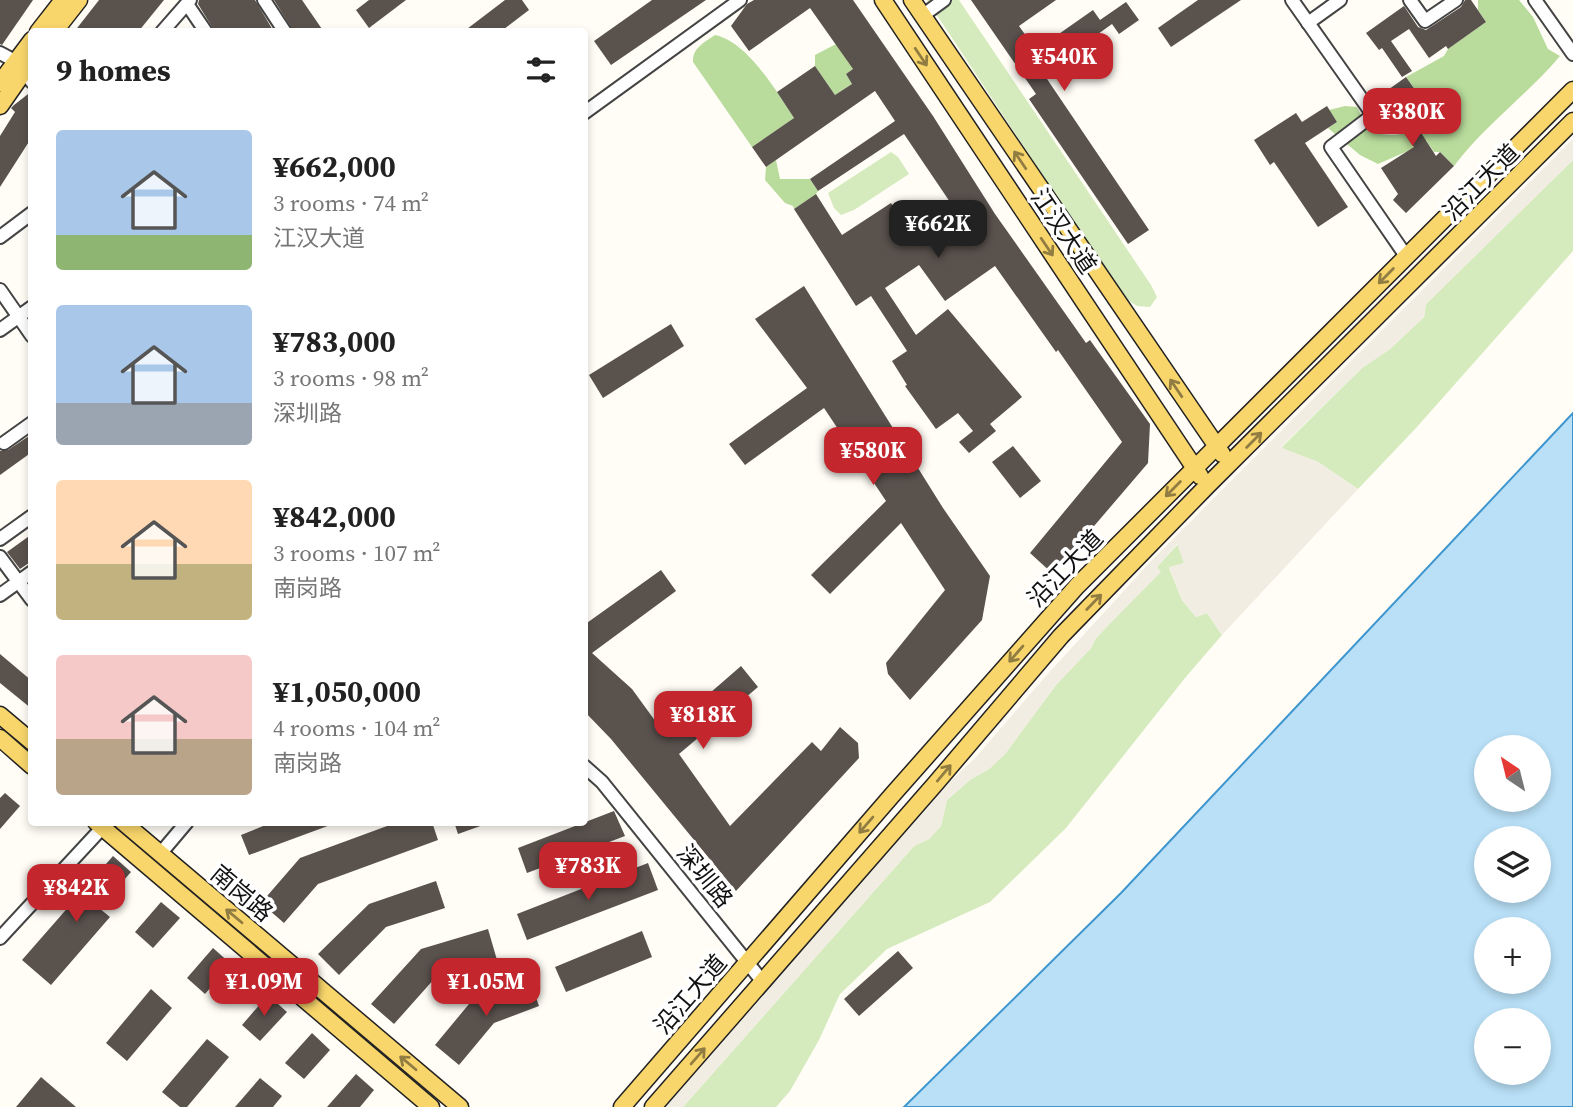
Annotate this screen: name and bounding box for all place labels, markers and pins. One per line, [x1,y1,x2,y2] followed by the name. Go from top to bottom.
[1015,34,1113,93] pin: ¥540K
[1363,88,1461,148] pin: ¥380K
[889,201,987,260] pin: ¥662K
[824,428,922,487] pin: ¥580K
[654,692,752,751] pin: ¥818K
[539,842,637,902] pin: ¥783K
[27,864,125,924] pin: ¥842K
[207,958,321,1018] pin: ¥1.09M
[429,958,543,1018] pin: ¥1.05M

